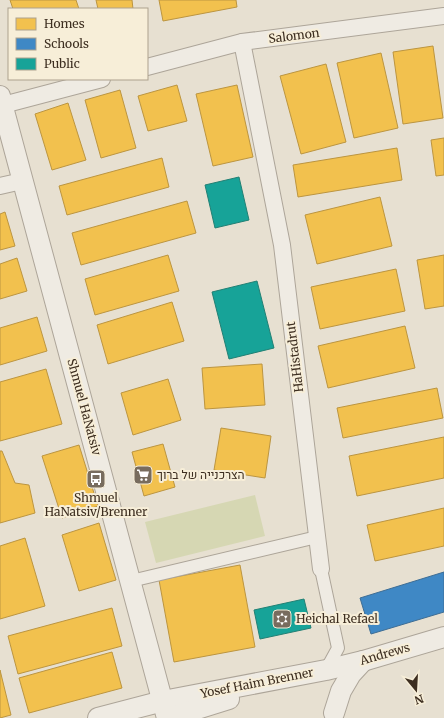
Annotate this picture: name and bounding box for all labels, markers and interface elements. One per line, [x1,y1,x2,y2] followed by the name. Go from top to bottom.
[8,8,148,80] legend
[44,16,85,31] text: Homes
[268,25,320,46] street label: Salomon
[44,36,89,51] text: Schools
[44,56,80,71] text: Public
[283,320,306,393] street label: HaHistadrut
[64,357,105,457] street label: Shmuel HaNatsiv
[132,464,154,486] supermarket icon: הצרכנייה של ברוך
[157,467,245,482] place label: הצרכנייה של ברוך
[85,468,107,490] bus stop icon: Shmuel HaNatsiv/Brenner
[45,490,148,519] place label: Shmuel HaNatsiv/Brenner
[271,608,293,630] synagogue icon: Heichal Refael
[296,611,378,626] place label: Heichal Refael
[357,639,412,668] street label: Andrews
[198,664,315,701] street label: Yosef Haim Brenner
[396,670,436,710] north arrow
[413,692,425,708] text: N

